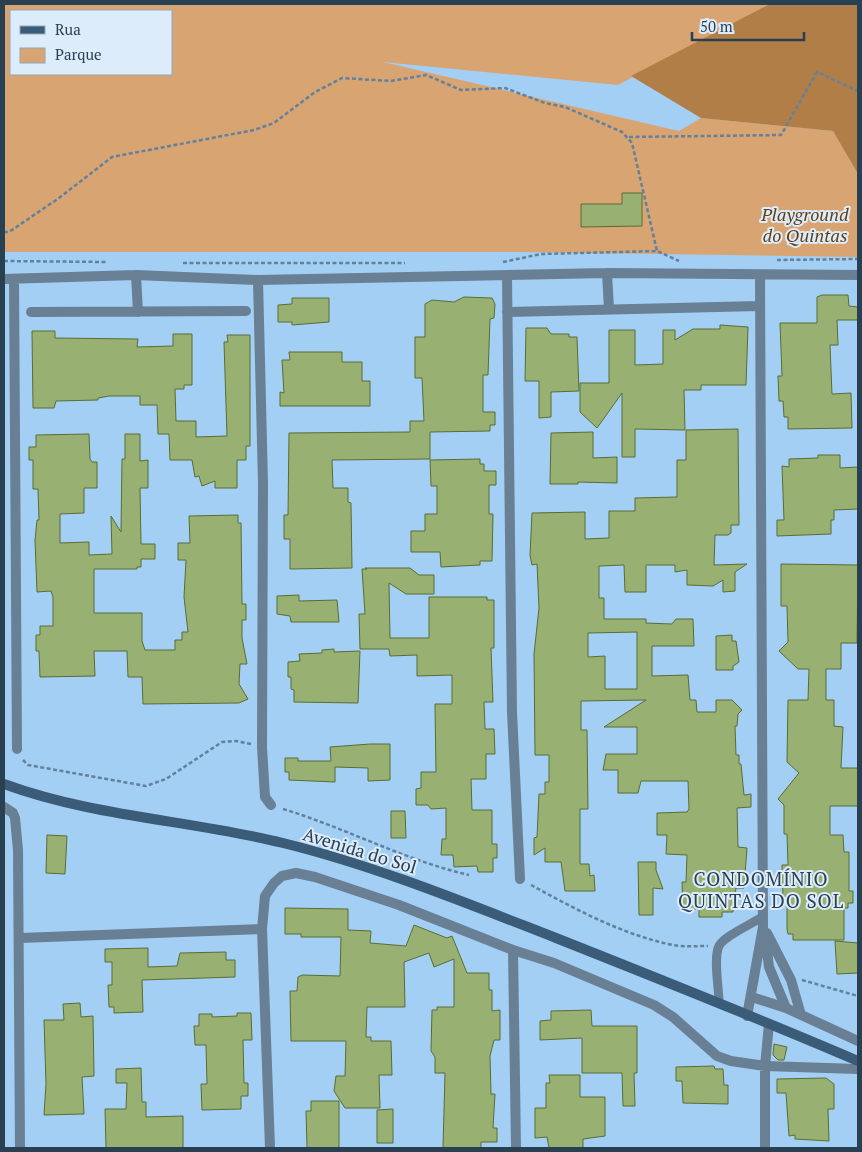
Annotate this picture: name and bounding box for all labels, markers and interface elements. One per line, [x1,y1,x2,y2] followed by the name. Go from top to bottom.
[10,10,172,75] legend
[692,10,804,42] scale bar
[700,16,733,36] text: 50 m
[55,19,81,39] text: Rua
[55,44,102,64] text: Parque
[760,202,849,247] park label: Playground do Quintas
[300,821,420,879] street label: Avenida do Sol
[678,866,844,913] district label: CONDOMÍNIO QUINTAS DO SOL

